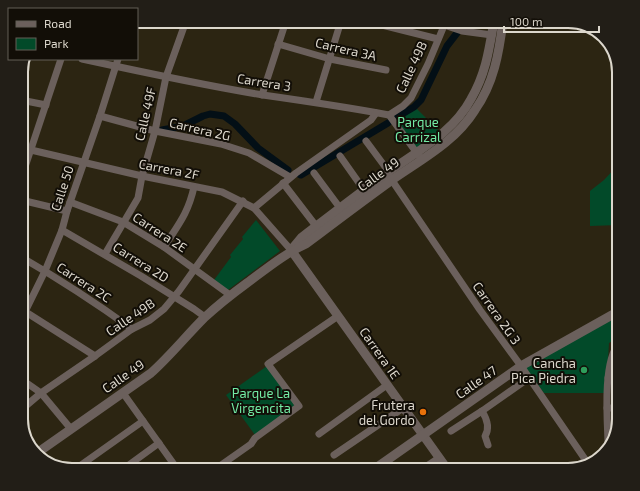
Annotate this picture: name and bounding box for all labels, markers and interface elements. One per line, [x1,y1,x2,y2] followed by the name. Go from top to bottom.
[8,8,138,60] legend
[504,8,599,34] scale bar
[510,14,542,28] text: 100 m
[44,16,72,30] text: Road
[314,34,378,64] street label: Carrera 3A
[44,36,69,50] text: Park
[392,38,430,96] street label: Calle 49B
[236,70,292,94] street label: Carrera 3
[131,86,159,142] street label: Calle 49F
[168,114,232,144] street label: Carrera 2G
[395,114,441,145] park label: Parque Carrizal
[354,154,402,194] street label: Calle 49
[137,155,201,183] street label: Carrera 2F
[47,163,77,213] street label: Calle 50
[130,209,190,255] street label: Carrera 2E
[110,239,172,285] street label: Carrera 2D
[54,258,114,306] street label: Carrera 2C
[470,279,524,347] street label: Carrera 2G 3
[102,295,158,339] street label: Calle 49B
[356,324,404,382] street label: Carrera 1E
[511,355,576,386] place label: Cancha Pica Piedra
[99,356,147,396] street label: Calle 49
[452,362,500,402] street label: Calle 47
[579,365,589,375] marker: Cancha Pica Piedra
[231,385,291,416] park label: Parque La Virgencita
[359,397,415,428] place label: Frutera del Gordo
[418,407,428,417] marker: Frutera del Gordo

